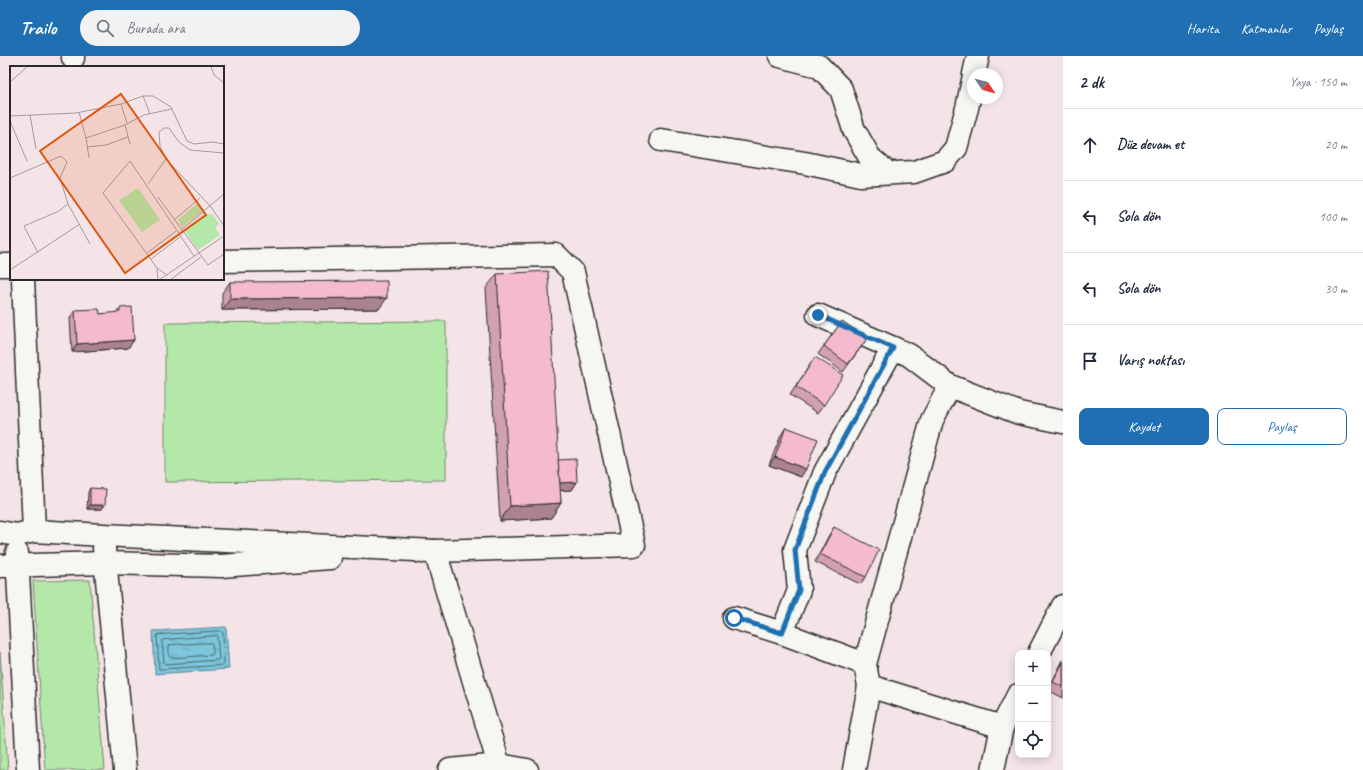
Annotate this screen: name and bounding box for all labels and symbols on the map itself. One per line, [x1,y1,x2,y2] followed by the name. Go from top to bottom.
[10,66,224,280] inset map
[967,68,1003,104] north arrow
[809,306,827,324] route end
[725,609,743,627] route start

